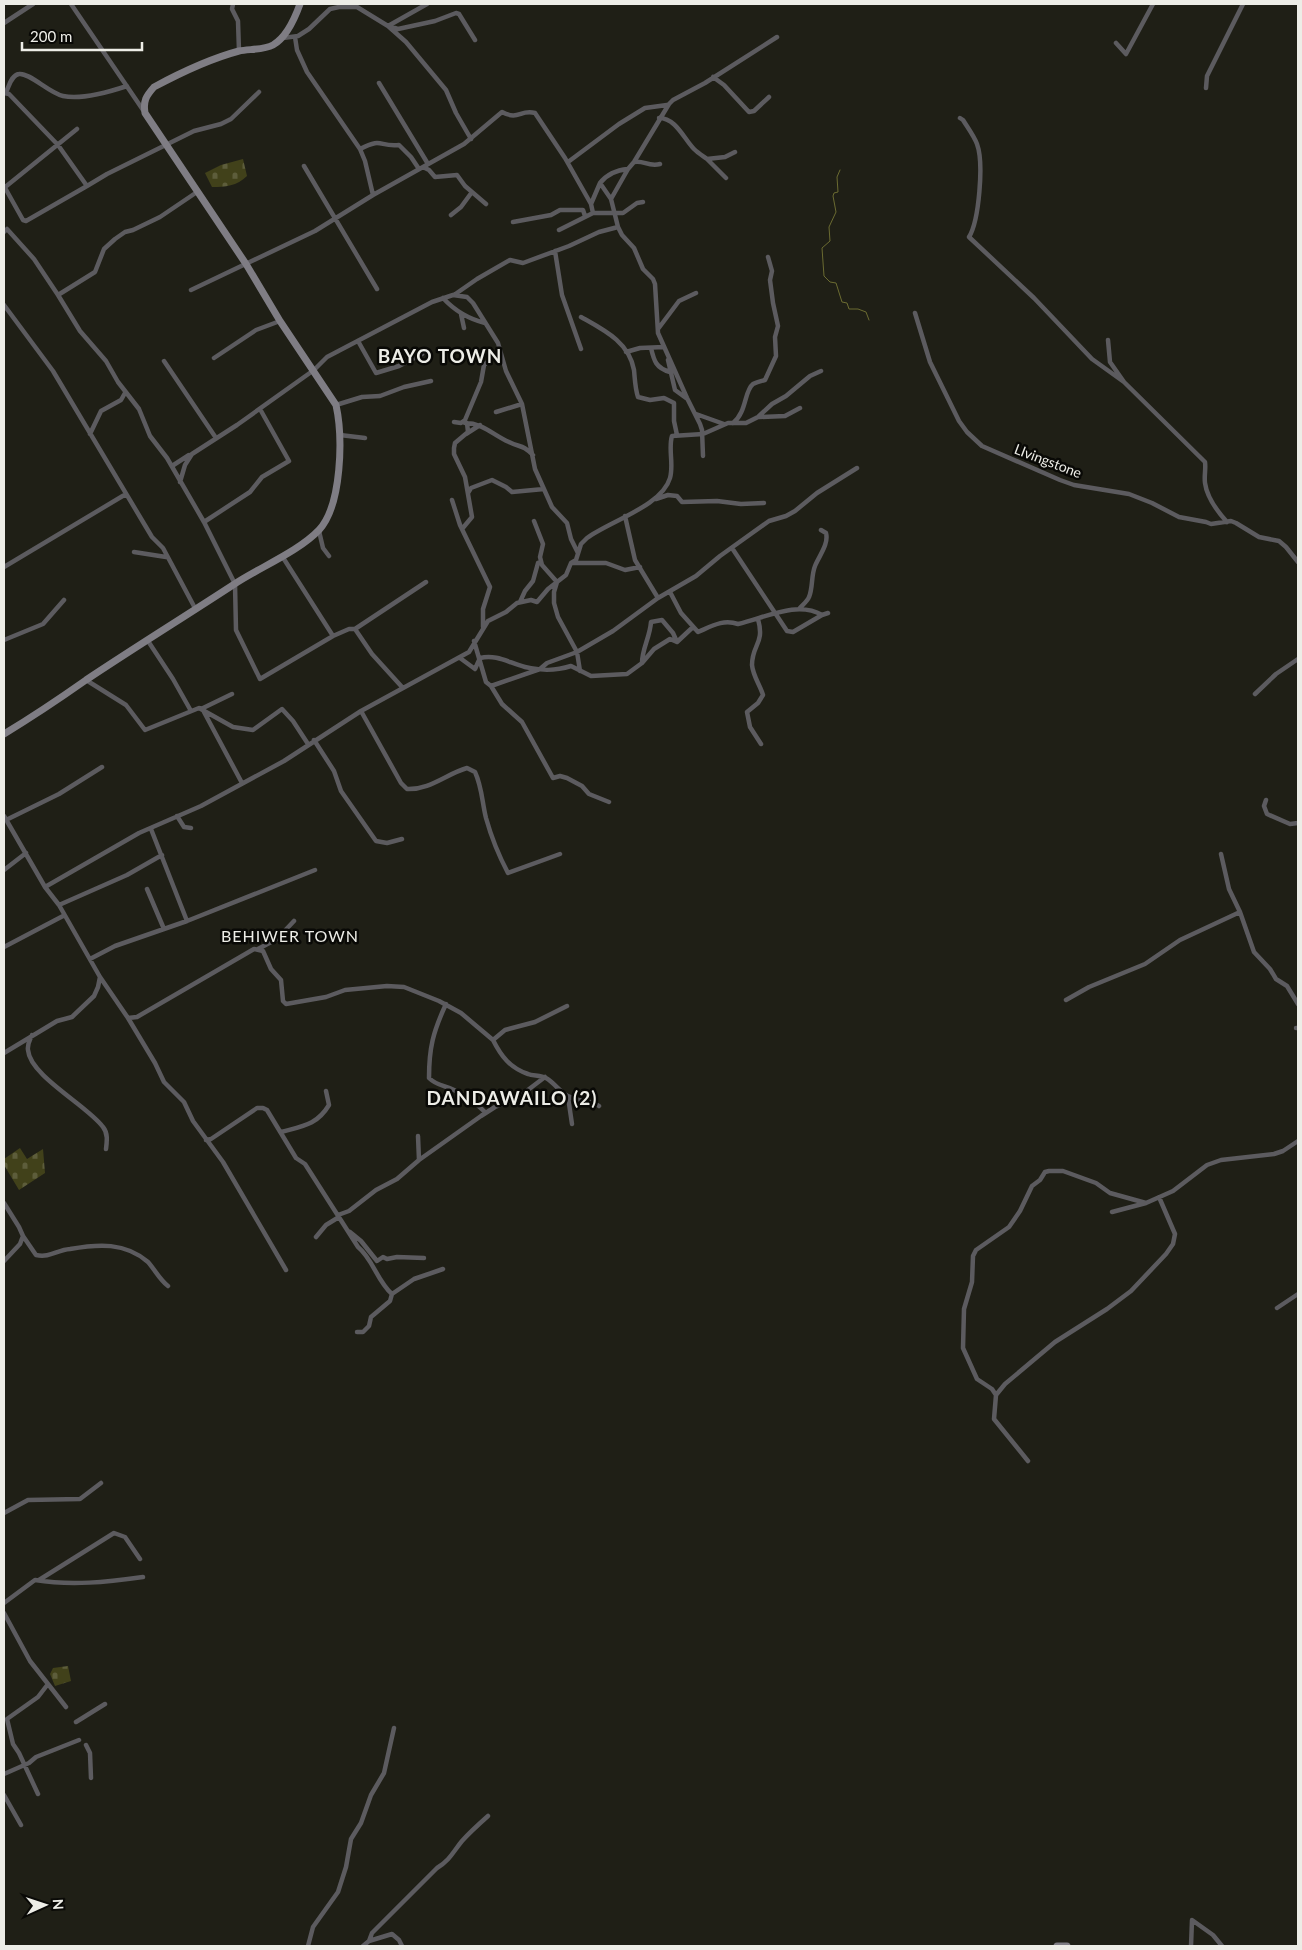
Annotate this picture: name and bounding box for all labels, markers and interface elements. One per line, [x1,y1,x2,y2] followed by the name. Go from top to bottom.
[22,20,142,52] scale bar
[30,27,72,45] text: 200 m
[378,344,502,367] district label: BAYO TOWN
[1012,440,1084,481] street label: LIvingstone
[221,926,359,945] district label: BEHIWER TOWN
[427,1086,597,1109] district label: DANDAWAILO (2)
[20,1880,70,1930] north arrow
[50,1898,67,1910] text: N

